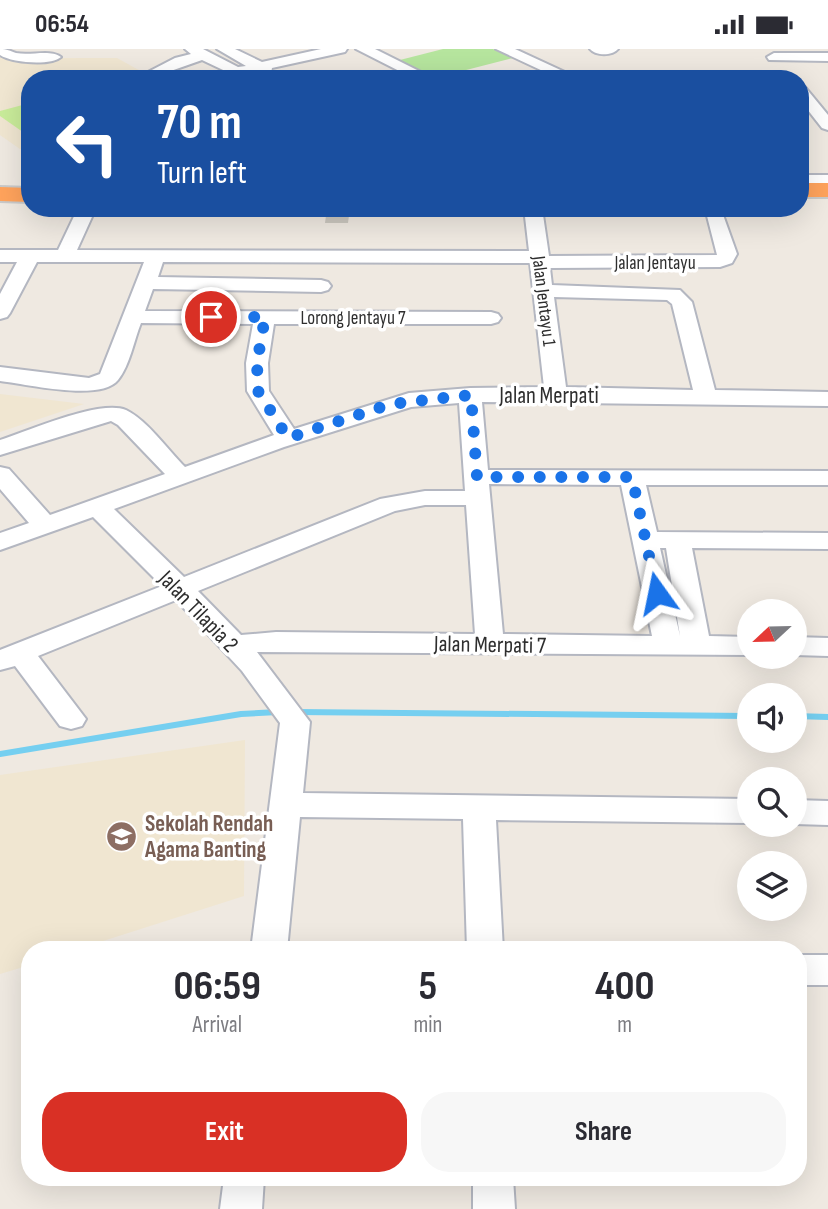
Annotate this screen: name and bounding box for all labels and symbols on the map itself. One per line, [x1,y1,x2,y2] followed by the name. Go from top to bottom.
[613,252,696,275] street label: Jalan Jentayu
[526,254,561,348] street label: Jalan Jentayu 1
[181,287,241,347] pin
[300,307,406,330] street label: Lorong Jentayu 7
[498,382,599,410] street label: Jalan Merpati
[620,556,694,630] position arrow
[152,564,244,658] street label: Jalan Tilapia 2
[737,599,807,669] north arrow
[433,630,546,660] street label: Jalan Merpati 7
[144,810,273,864] place label: Sekolah Rendah Agama Banting
[105,819,139,853] school or university icon: Sekolah Rendah Agama Banting

